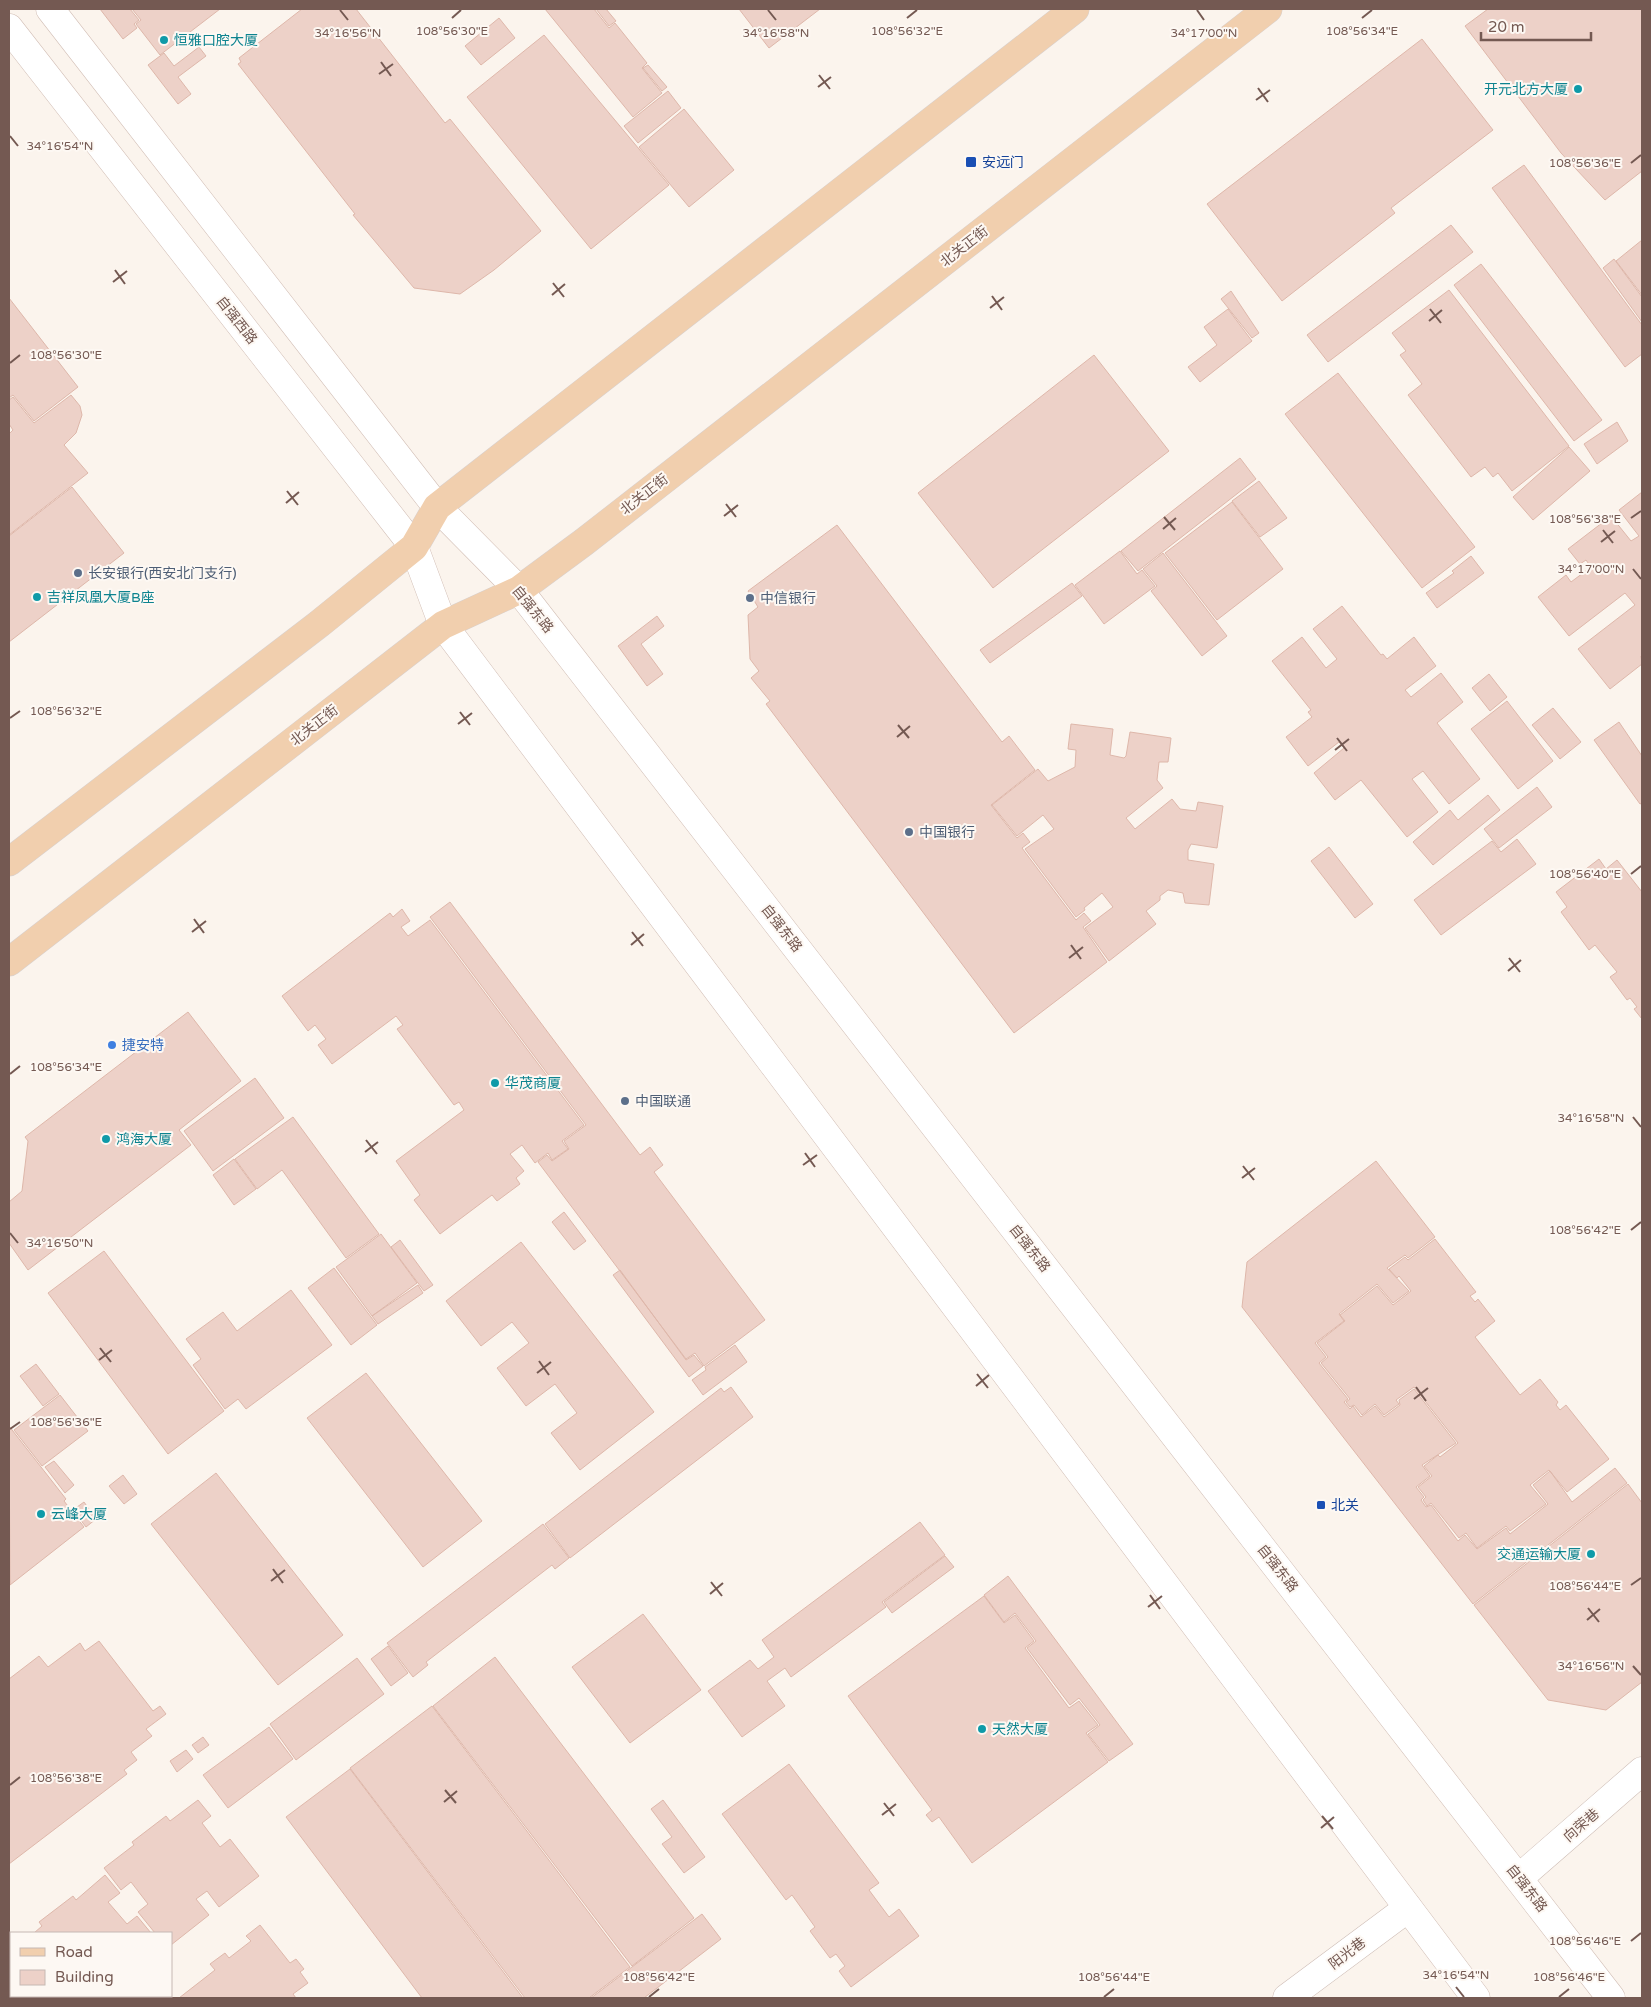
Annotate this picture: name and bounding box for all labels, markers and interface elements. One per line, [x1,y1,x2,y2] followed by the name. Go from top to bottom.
[1481,10,1591,42] scale bar
[1488,18,1525,36] text: 20 m
[416,24,489,38] text: 108°56'30"E
[871,24,944,38] text: 108°56'32"E
[1326,24,1399,38] text: 108°56'34"E
[315,26,382,40] text: 34°16'56"N
[743,26,810,40] text: 34°16'58"N
[1171,26,1238,40] text: 34°17'00"N
[174,32,258,49] place label: 恒雅口腔大厦
[158,34,170,46] marker: 恒雅口腔大厦
[1484,81,1568,98] place label: 开元北方大厦
[1572,83,1584,95] marker: 开元北方大厦
[27,139,94,153] text: 34°16'54"N
[982,154,1024,171] place label: 安远门
[964,155,978,169] marker: 安远门
[1549,156,1622,170] text: 108°56'36"E
[937,222,992,270] street label: 北关正街
[213,293,261,348] street label: 自强西路
[30,348,103,362] text: 108°56'30"E
[617,470,672,518] street label: 北关正街
[1549,512,1622,526] text: 108°56'38"E
[1558,562,1625,576] text: 34°17'00"N
[88,565,237,582] place label: 长安银行(西安北门支行)
[72,567,84,579] marker: 长安银行(西安北门支行)
[508,582,557,636] street label: 自强东路
[47,589,155,606] place label: 吉祥凤凰大厦B座
[760,590,816,607] place label: 中信银行
[31,591,43,603] marker: 吉祥凤凰大厦B座
[744,592,756,604] marker: 中信银行
[287,701,342,749] street label: 北关正街
[30,704,103,718] text: 108°56'32"E
[919,824,975,841] place label: 中国银行
[903,826,915,838] marker: 中国银行
[1549,867,1622,881] text: 108°56'40"E
[758,901,806,956] street label: 自强东路
[122,1037,164,1054] place label: 捷安特
[106,1039,118,1051] marker: 捷安特
[30,1060,103,1074] text: 108°56'34"E
[505,1075,561,1092] place label: 华茂商厦
[489,1077,501,1089] marker: 华茂商厦
[635,1093,691,1110] place label: 中国联通
[619,1095,631,1107] marker: 中国联通
[1558,1111,1625,1125] text: 34°16'58"N
[116,1131,172,1148] place label: 鸿海大厦
[100,1133,112,1145] marker: 鸿海大厦
[1006,1221,1054,1276] street label: 自强东路
[1549,1223,1622,1237] text: 108°56'42"E
[27,1236,94,1250] text: 34°16'50"N
[30,1415,103,1429] text: 108°56'36"E
[1331,1497,1359,1514] place label: 北关
[1315,1499,1327,1511] marker: 北关
[51,1506,107,1523] place label: 云峰大厦
[35,1508,47,1520] marker: 云峰大厦
[1254,1541,1302,1596] street label: 自强东路
[1497,1546,1581,1563] place label: 交通运输大厦
[1585,1548,1597,1560] marker: 交通运输大厦
[1549,1579,1622,1593] text: 108°56'44"E
[1558,1659,1625,1673] text: 34°16'56"N
[992,1721,1048,1738] place label: 天然大厦
[976,1723,988,1735] marker: 天然大厦
[30,1771,103,1785] text: 108°56'38"E
[1560,1805,1603,1846] street label: 向荣巷
[1503,1861,1551,1916] street label: 自强东路
[10,1932,172,1997] legend
[1325,1934,1369,1973] street label: 阳光巷
[1549,1934,1622,1948] text: 108°56'46"E
[55,1943,93,1961] text: Road
[55,1968,114,1986] text: Building
[1423,1968,1490,1982] text: 34°16'54"N
[623,1970,696,1984] text: 108°56'42"E
[1078,1970,1151,1984] text: 108°56'44"E
[1533,1970,1606,1984] text: 108°56'46"E

